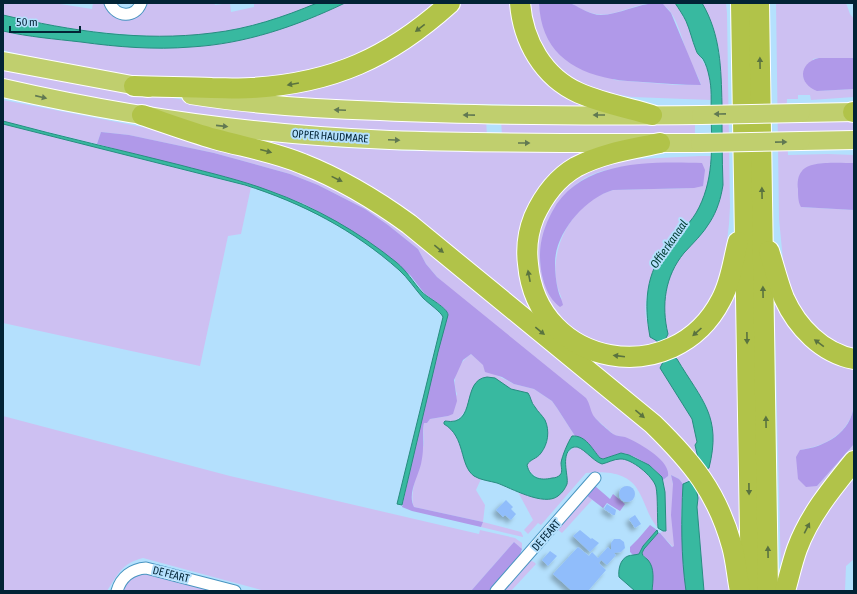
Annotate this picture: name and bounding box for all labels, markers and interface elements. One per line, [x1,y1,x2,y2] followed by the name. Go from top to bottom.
[10,8,80,34] scale bar
[16,15,38,29] text: 50 m
[415,24,426,32] one-way arrow
[757,56,763,69] one-way arrow
[287,81,299,87] one-way arrow
[35,94,47,100] one-way arrow
[334,106,346,113] one-way arrow
[463,111,475,118] one-way arrow
[713,111,726,117] one-way arrow
[592,112,605,118] one-way arrow
[216,123,228,129] one-way arrow
[292,127,369,145] street label: OPPER HAUDMARE
[388,137,401,143] one-way arrow
[775,138,787,145] one-way arrow
[518,140,531,146] one-way arrow
[259,149,272,155] one-way arrow
[331,176,343,182] one-way arrow
[759,186,765,199] one-way arrow
[647,217,691,271] water label: Offierkanaal
[434,244,445,253] one-way arrow
[526,270,532,282] one-way arrow
[760,286,767,298] one-way arrow
[534,327,545,336] one-way arrow
[691,327,702,336] one-way arrow
[744,332,750,345] one-way arrow
[814,339,824,347] one-way arrow
[613,353,625,359] one-way arrow
[635,409,645,418] one-way arrow
[762,416,769,428] one-way arrow
[746,483,753,495] one-way arrow
[529,517,563,553] street label: DE FEART
[804,522,810,534] one-way arrow
[765,545,771,558] one-way arrow
[151,564,191,584] street label: DE FEART

